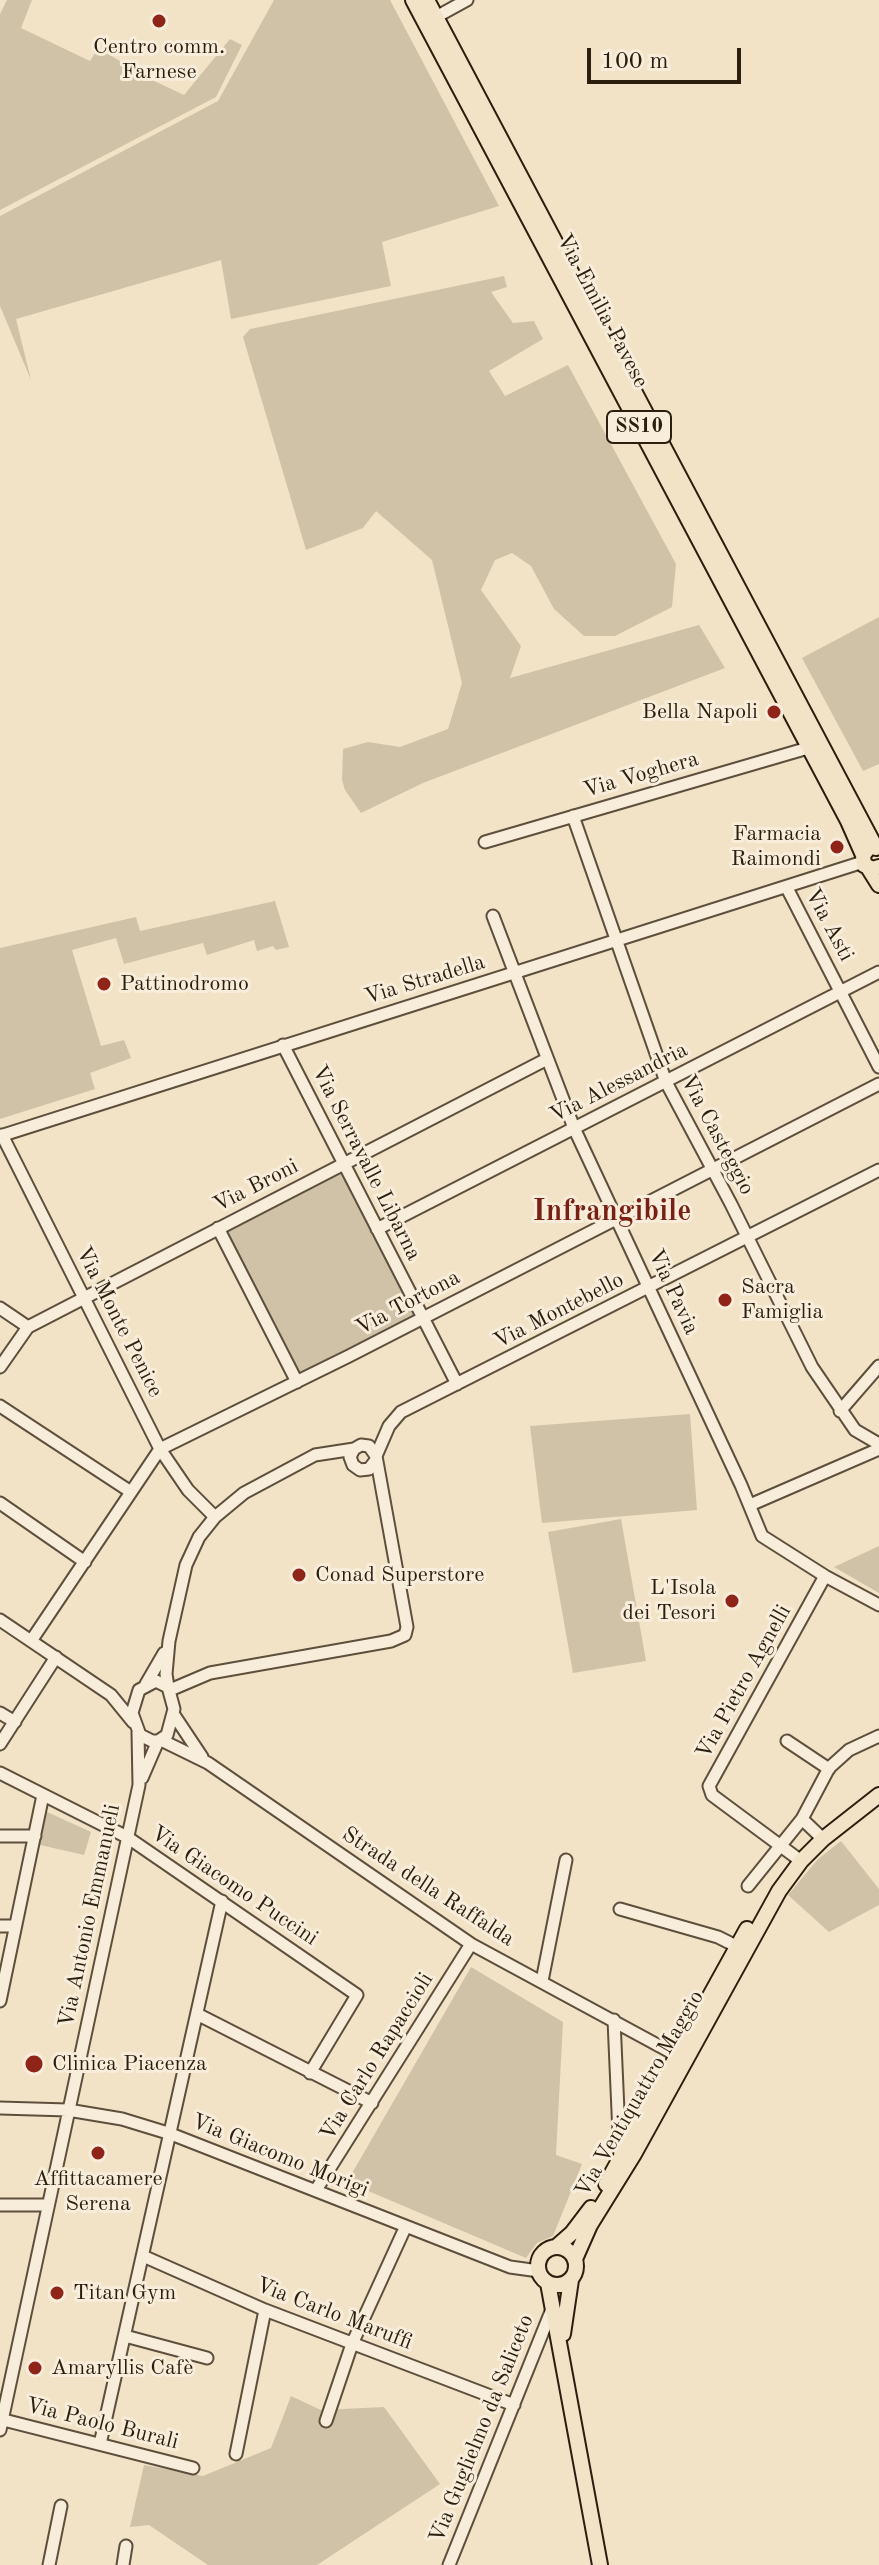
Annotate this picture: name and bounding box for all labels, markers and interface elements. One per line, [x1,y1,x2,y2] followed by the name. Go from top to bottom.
[150,12,168,30] marker: Centro comm. Farnese
[591,32,745,82] scale bar
[93,34,225,86] place label: Centro comm. Farnese
[601,50,669,74] text: 100 m
[550,229,654,393] street label: Via Emilia Pavese
[607,411,671,443] road number: SS10
[642,699,758,725] place label: Bella Napoli
[765,703,783,721] marker: Bella Napoli
[580,746,702,804] street label: Via Voghera
[731,821,821,872] place label: Farmacia Raimondi
[828,838,846,856] marker: Farmacia Raimondi
[799,884,859,966] street label: Via Asti
[362,949,488,1011] street label: Via Stradella
[120,971,249,997] place label: Pattinodromo
[95,975,113,993] marker: Pattinodromo
[546,1037,692,1129] street label: Via Alessandria
[305,1061,427,1265] street label: Via Serravalle Libarna
[674,1070,760,1200] street label: Via Casteggio
[209,1153,303,1219] street label: Via Broni
[533,1194,691,1230] district label: Infrangibile
[70,1242,168,1402] street label: Via Monte Penice
[642,1245,704,1339] street label: Via Pavia
[351,1264,465,1342] street label: Via Tortona
[490,1267,628,1355] street label: Via Montebello
[741,1274,823,1326] place label: Sacra Famiglia
[716,1291,734,1309] marker: Sacra Famiglia
[315,1562,484,1588] place label: Conad Superstore
[290,1566,308,1584] marker: Conad Superstore
[623,1575,716,1626] place label: L'Isola dei Tesori
[723,1592,741,1610] marker: L'Isola dei Tesori
[691,1600,797,1764] street label: Via Pietro Agnelli
[53,1802,127,2030] street label: Via Antonio Emmanueli
[145,1820,323,1952] street label: Via Giacomo Puccini
[337,1821,519,1953] street label: Strada della Raffalda
[315,1968,439,2146] street label: Via Carlo Rapaccioli
[570,1986,710,2202] street label: Via Ventiquattro Maggio
[52,2051,207,2077] place label: Clinica Piacenza
[23,2053,45,2075] marker: Clinica Piacenza
[188,2108,372,2204] street label: Via Giacomo Morigi
[89,2144,107,2162] marker: Affittacamere Serena
[33,2166,163,2218] place label: Affittacamere Serena
[252,2272,416,2356] street label: Via Carlo Maruffi
[73,2280,176,2306] place label: Titan Gym
[48,2284,66,2302] marker: Titan Gym
[424,2311,540,2547] street label: Via Guglielmo da Saliceto
[51,2355,193,2381] place label: Amaryllis Cafè
[26,2359,44,2377] marker: Amaryllis Cafè
[23,2392,181,2456] street label: Via Paolo Burali

